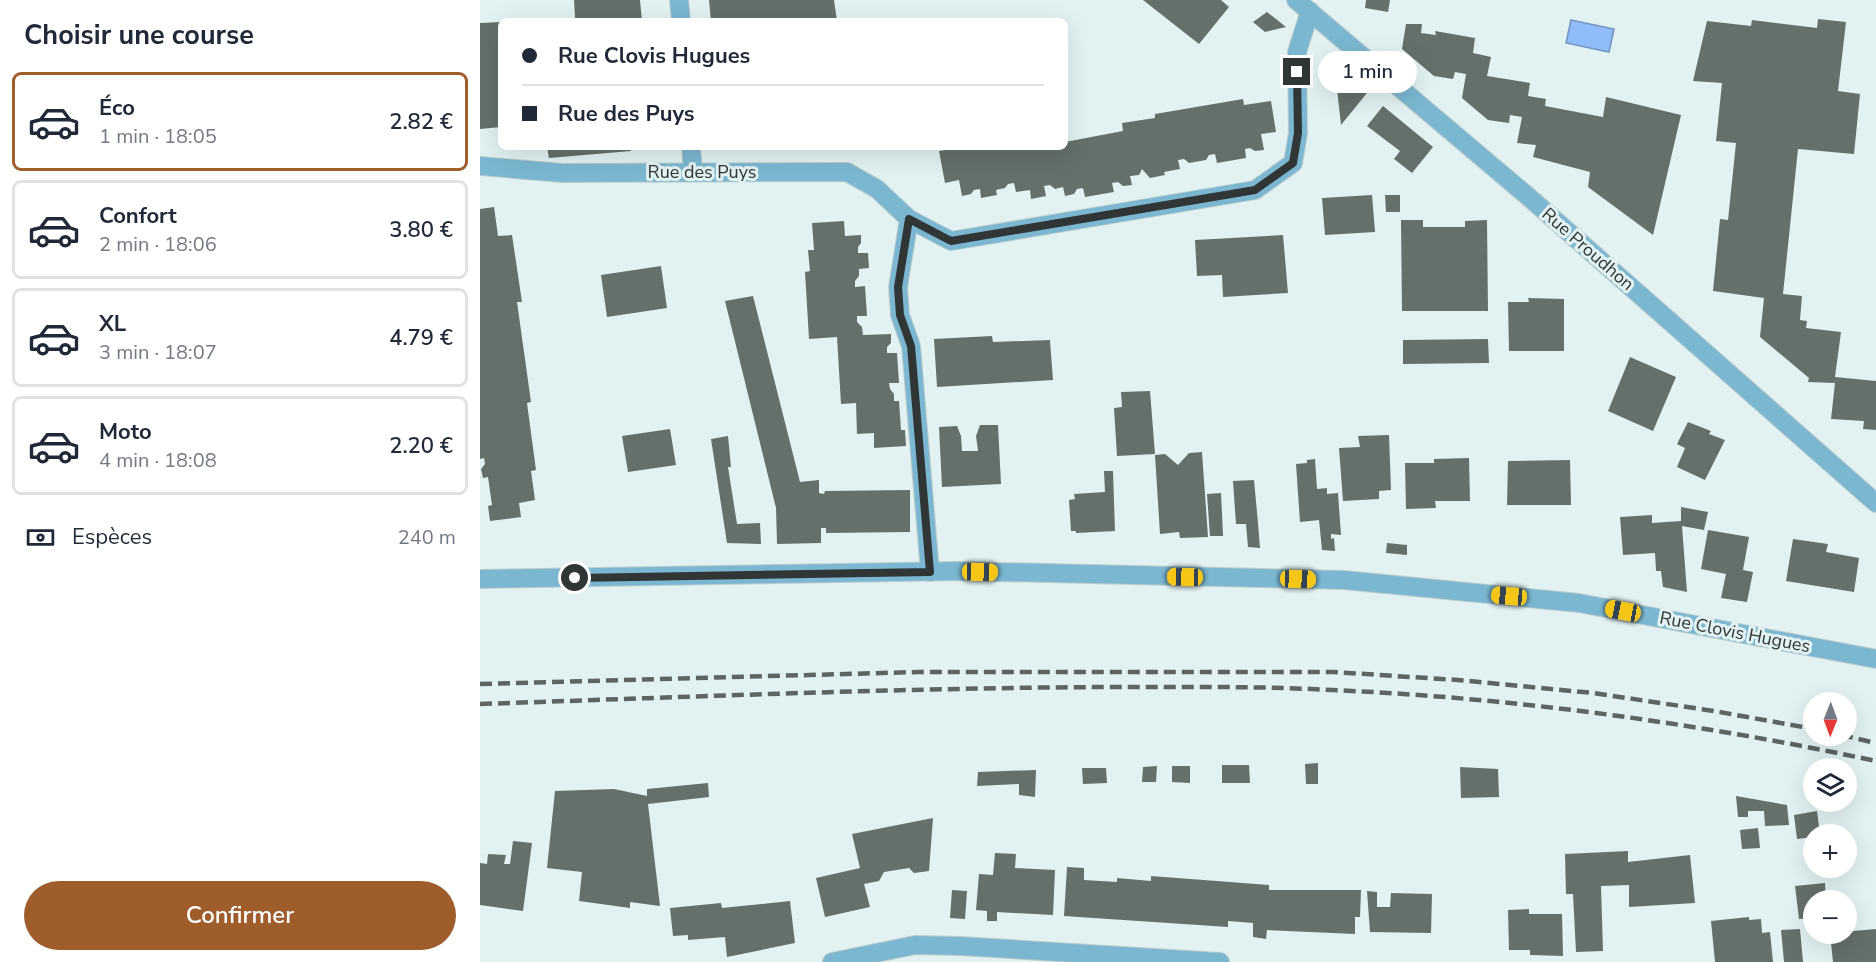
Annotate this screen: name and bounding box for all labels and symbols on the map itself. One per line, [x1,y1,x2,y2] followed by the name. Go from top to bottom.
[1318,51,1417,93] callout: 1 min
[1283,58,1310,85] route end
[648,160,756,184] street label: Rue des Puys
[1537,202,1639,296] street label: Rue Proudhon
[962,563,998,581] car
[561,564,588,591] route start
[1167,568,1203,586] car
[1280,569,1316,589] car
[1490,585,1528,607] car
[1604,599,1642,623] car
[1658,606,1812,658] street label: Rue Clovis Hugues
[1803,692,1857,746] north arrow

